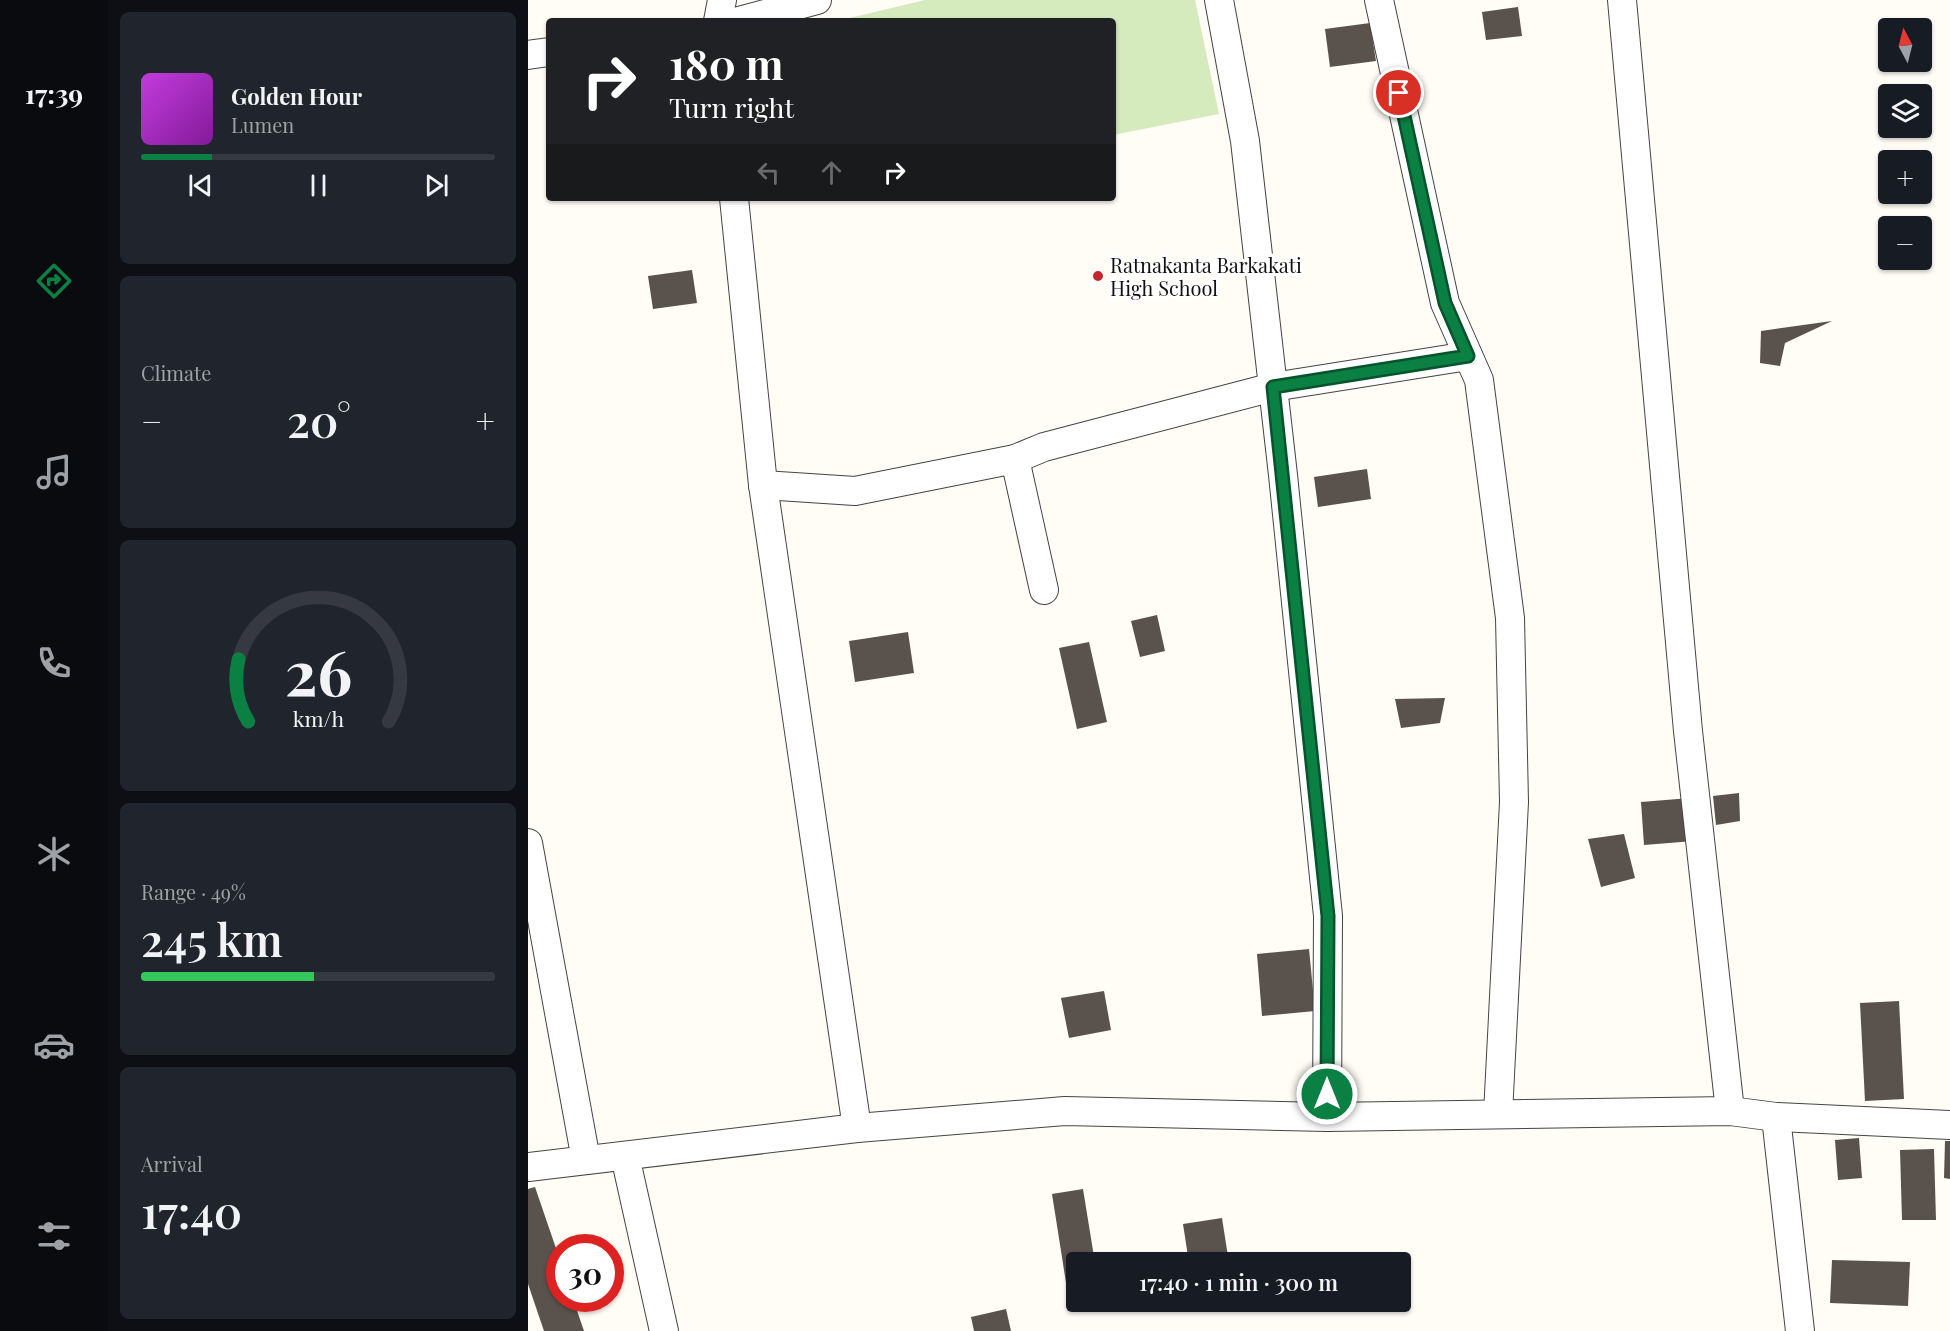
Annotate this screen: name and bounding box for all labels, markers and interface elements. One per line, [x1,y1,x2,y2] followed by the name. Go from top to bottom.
[1878,18,1932,72] north arrow
[1878,18,1932,270] map controls
[669,35,784,91] text: 180 m
[570,42,648,120] icon: right
[1373,67,1424,118] pin
[25,75,83,111] text: 17:39
[1382,76,1415,109] icon: arrive
[231,81,362,111] text: Golden Hour
[1878,84,1932,138] button: layers
[669,89,794,125] text: Turn right
[231,111,294,138] text: Lumen
[1878,150,1932,204] button: +
[752,156,785,189] icon: left
[815,156,848,189] icon: ahead
[878,156,911,189] icon: right
[184,169,217,202] icon: previous
[302,169,335,202] icon: pause
[420,169,453,202] icon: next
[1878,216,1932,270] button: −
[1110,251,1302,301] place label: Ratnakanta Barkakati High School
[33,260,75,302] icon: directions
[1091,269,1105,283] marker: Ratnakanta Barkakati High School
[141,359,211,386] text: Climate
[287,389,351,449] text: 20°
[141,398,162,442] text: −
[476,398,495,442] text: +
[33,451,75,493] icon: music
[284,629,352,713] text: 26
[33,642,75,684] icon: phone
[292,705,344,733] text: km/h
[33,833,75,875] icon: climate
[141,878,246,905] text: Range · 49%
[141,908,283,968] text: 245 km
[33,1024,75,1066] icon: car
[1295,1062,1359,1126] position arrow
[141,1150,203,1177] text: Arrival
[141,1180,242,1240] text: 17:40
[33,1215,75,1257] icon: filters
[546,1234,624,1312] speed limit sign: 30
[1139,1267,1338,1297] text: 17:40 · 1 min · 300 m

